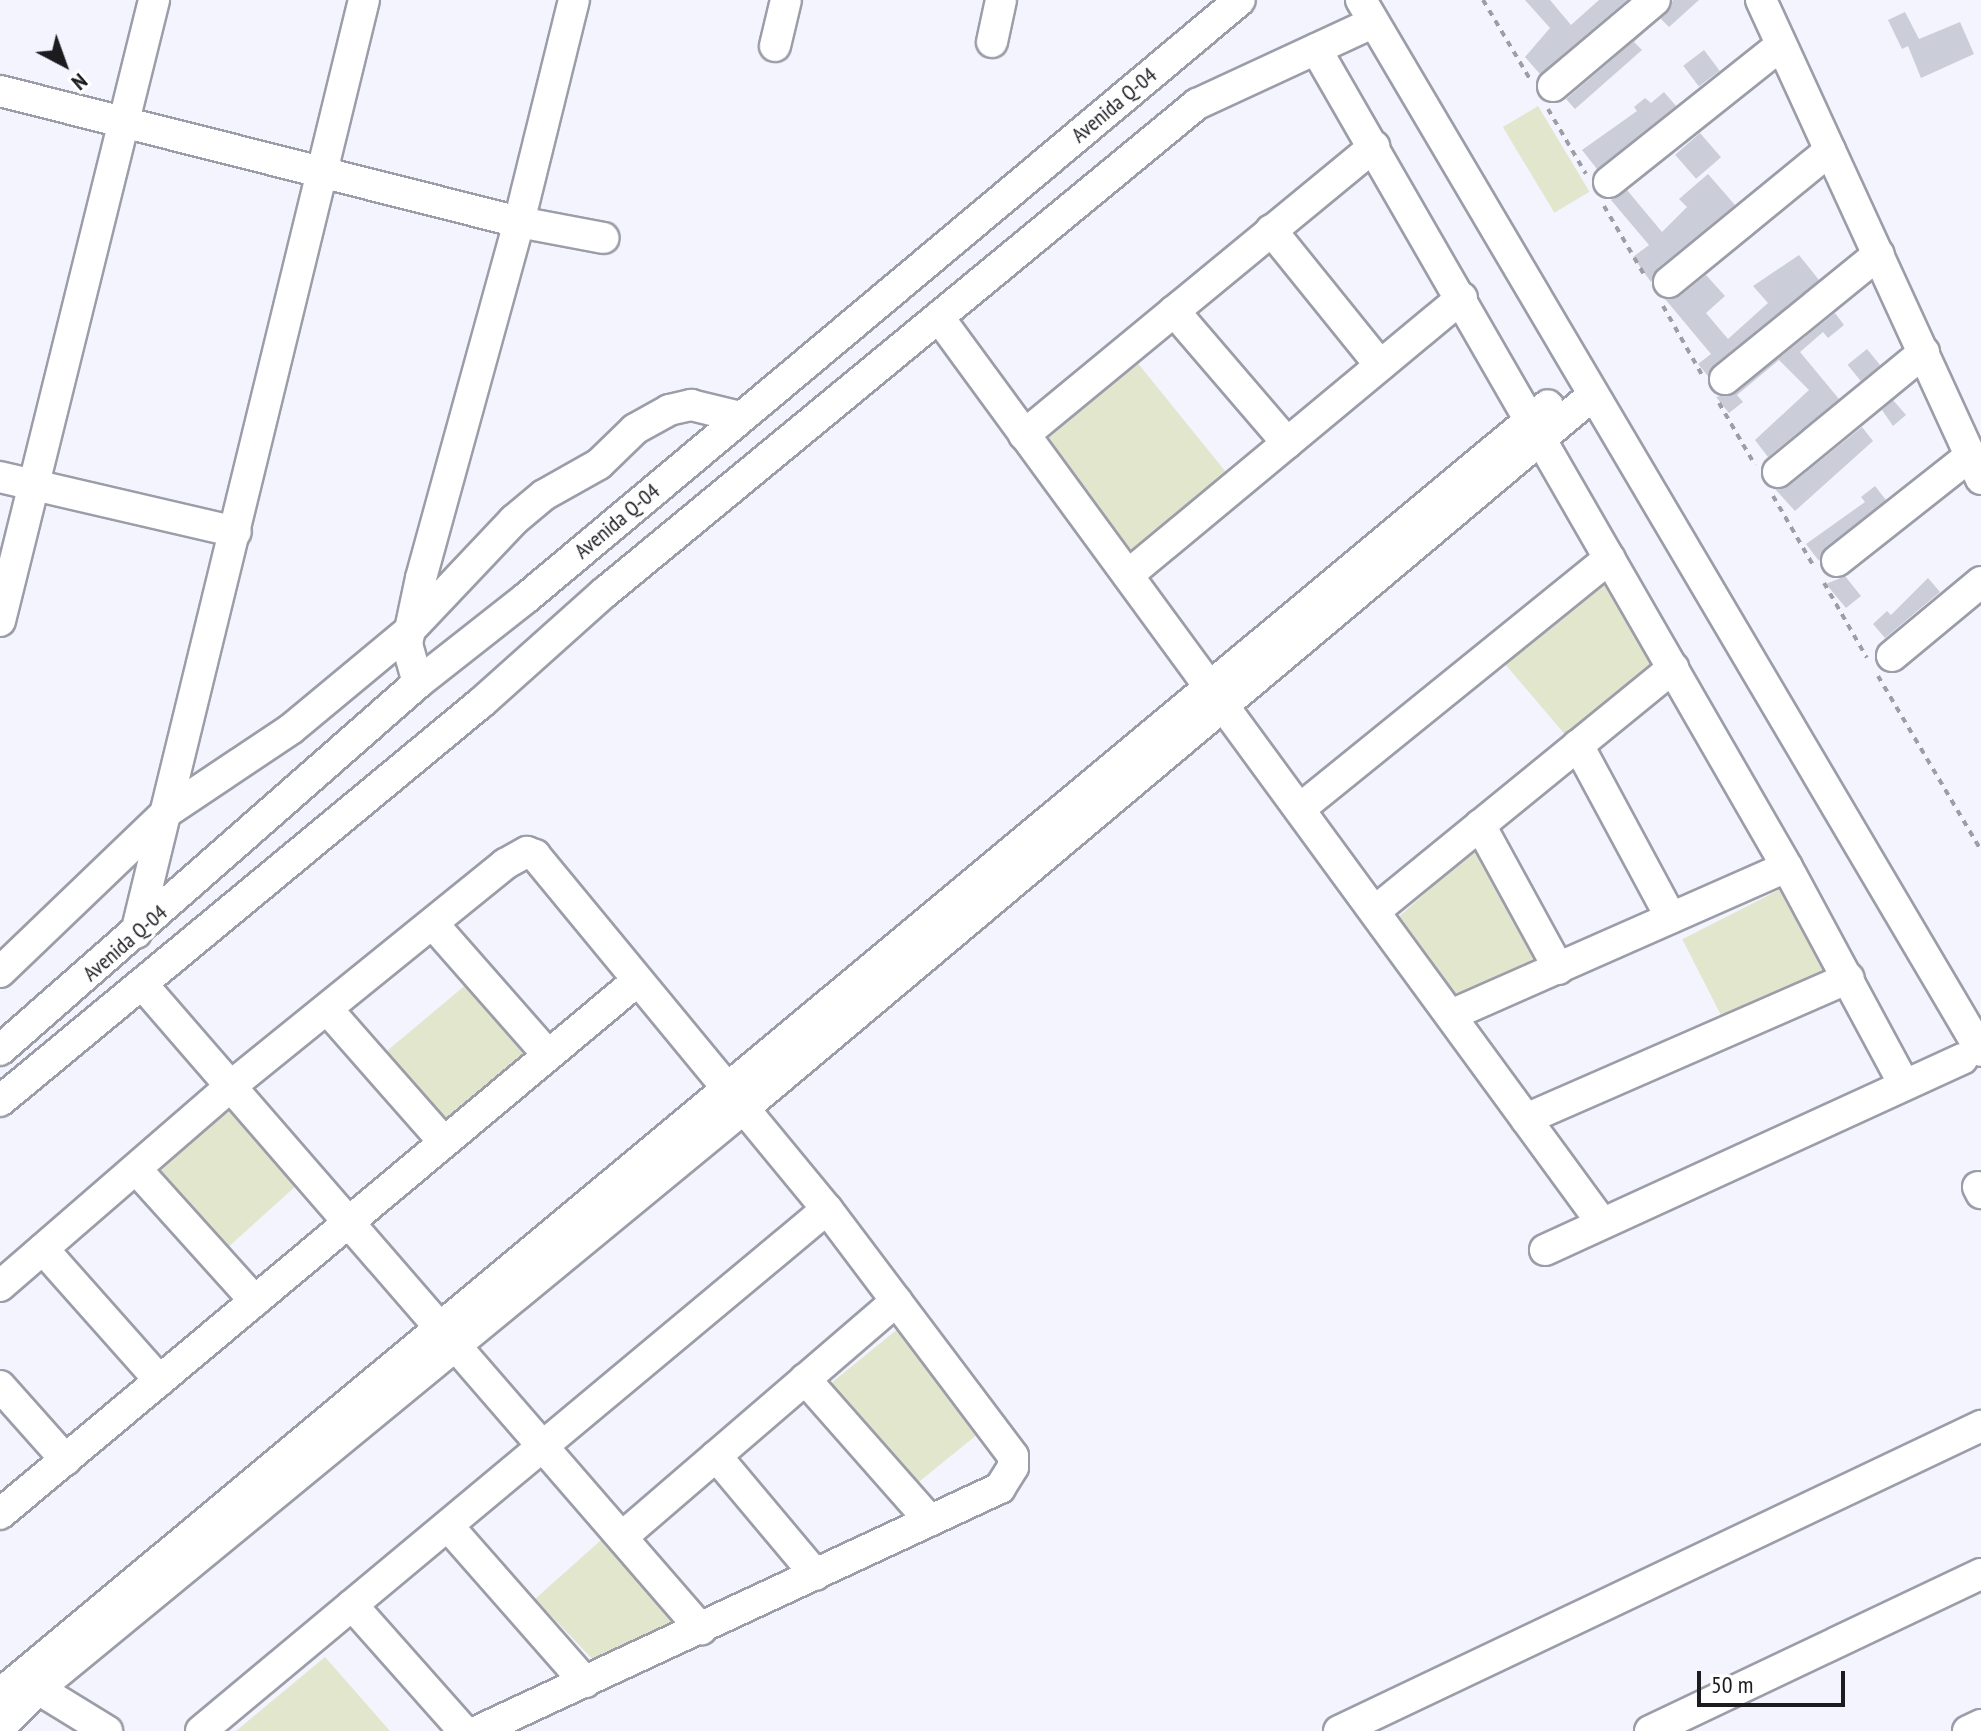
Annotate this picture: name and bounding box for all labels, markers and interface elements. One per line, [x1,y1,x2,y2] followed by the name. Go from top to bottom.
[24,24,104,104] north arrow
[1066,62,1162,148] street label: Avenida Q-04
[66,68,93,97] text: N
[569,478,665,564] street label: Avenida Q-04
[77,899,173,987] street label: Avenida Q-04
[1701,1655,1849,1705] scale bar
[1711,1669,1753,1700] text: 50 m

